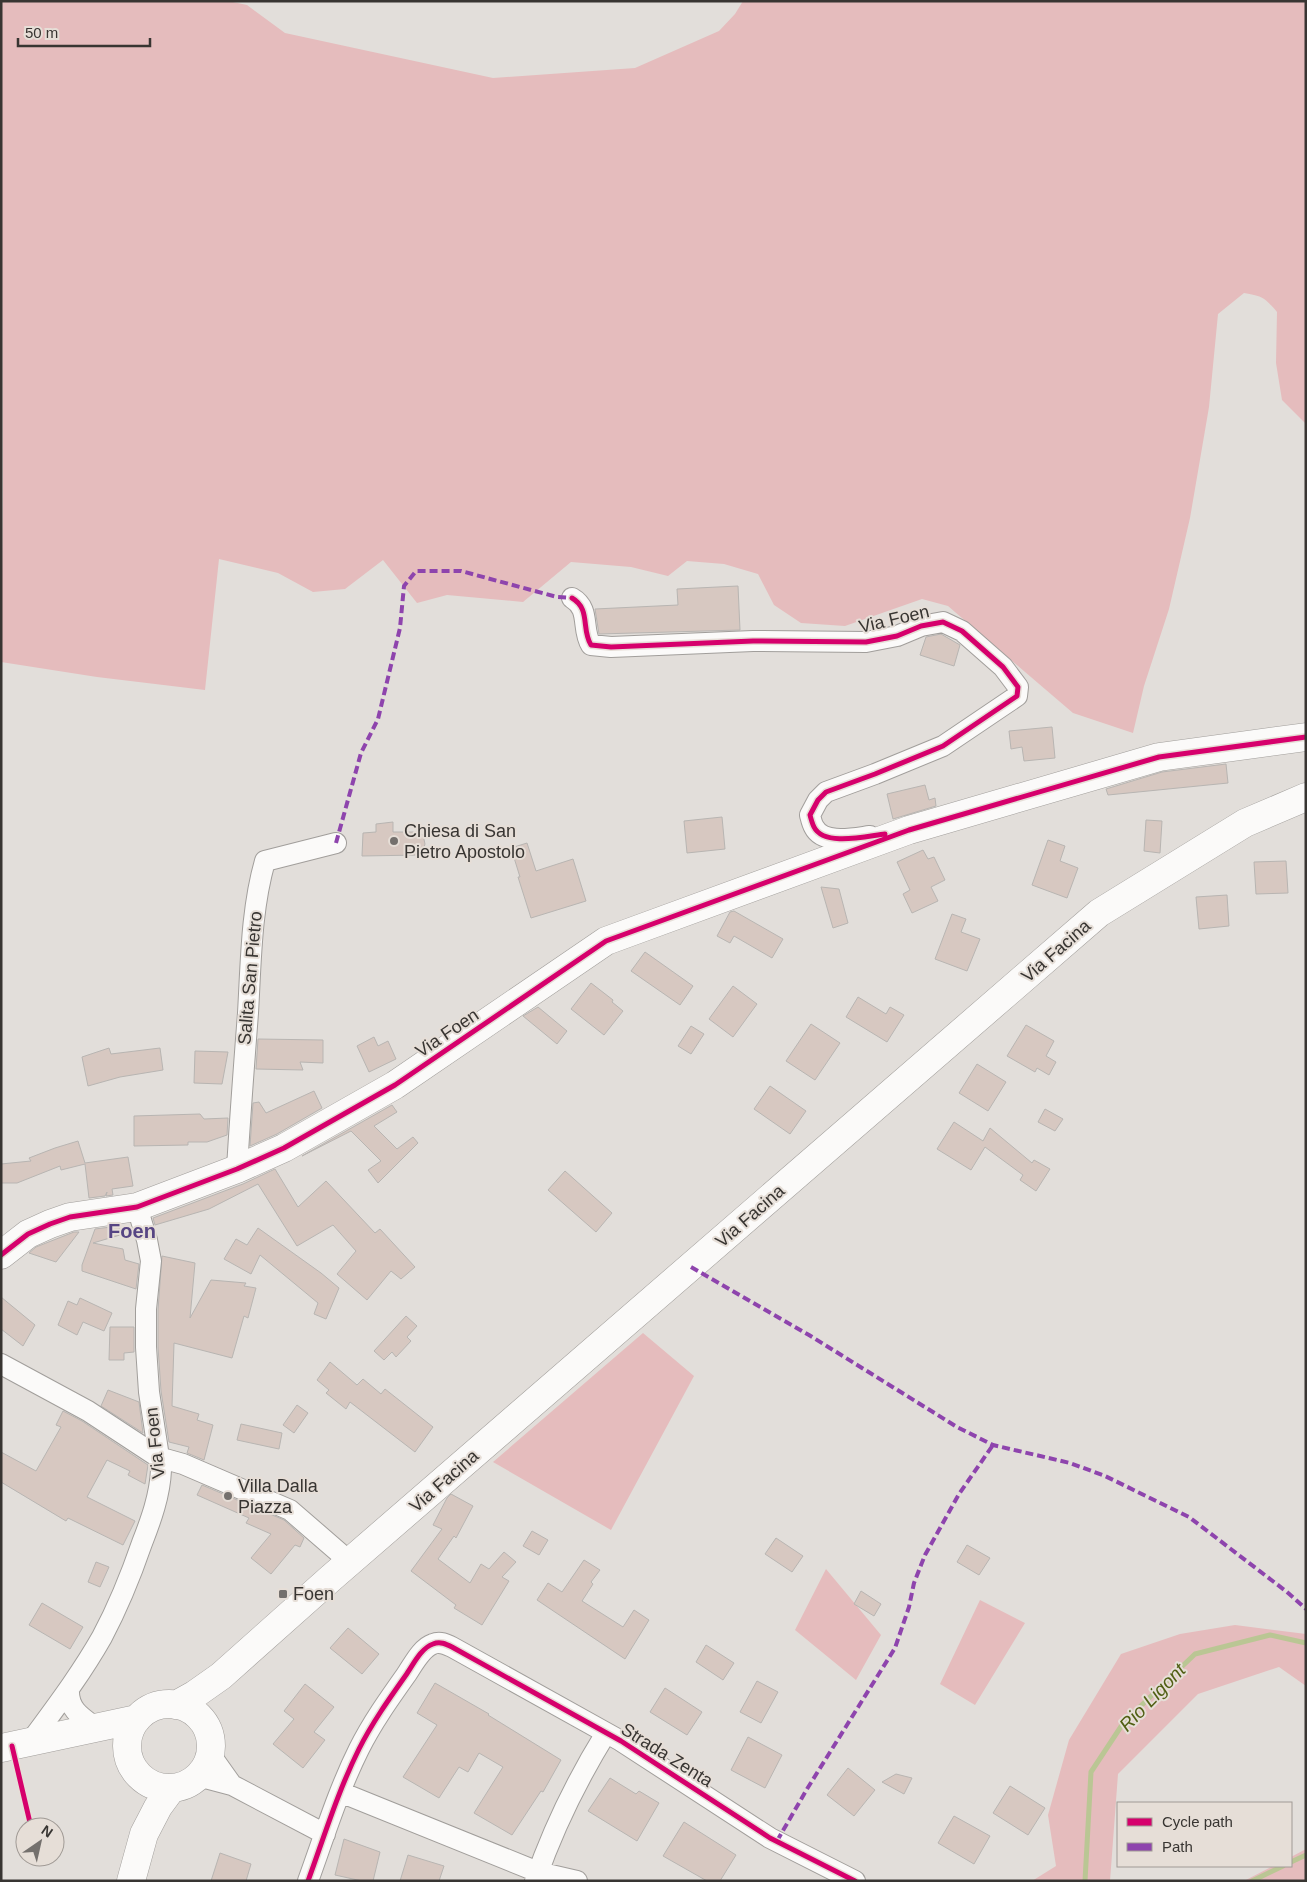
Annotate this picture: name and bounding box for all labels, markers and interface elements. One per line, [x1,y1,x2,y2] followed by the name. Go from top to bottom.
[18,15,150,47] scale bar
[25,24,58,41] text: 50 m
[857,601,931,637] street label: Via Foen
[404,821,525,862] place label: Chiesa di San Pietro Apostolo
[388,835,400,847] marker: Chiesa di San Pietro Apostolo
[234,910,266,1046] street label: Salita San Pietro
[1017,915,1095,986] street label: Via Facina
[412,1005,482,1061] street label: Via Foen
[711,1180,789,1251] street label: Via Facina
[108,1220,156,1242] district label: Foen
[141,1406,169,1480] street label: Via Foen
[405,1445,483,1516] street label: Via Facina
[238,1476,319,1517] place label: Villa Dalla Piazza
[222,1490,234,1502] marker: Villa Dalla Piazza
[293,1584,334,1604] place label: Foen
[277,1588,289,1600] marker: Foen
[1115,1659,1190,1735] water label: Rio Ligont
[618,1719,717,1792] street label: Strada Zenta
[1117,1802,1292,1867] legend
[1162,1813,1233,1830] text: Cycle path
[15,1817,65,1867] north arrow
[39,1822,56,1841] text: N
[1162,1838,1193,1855] text: Path

